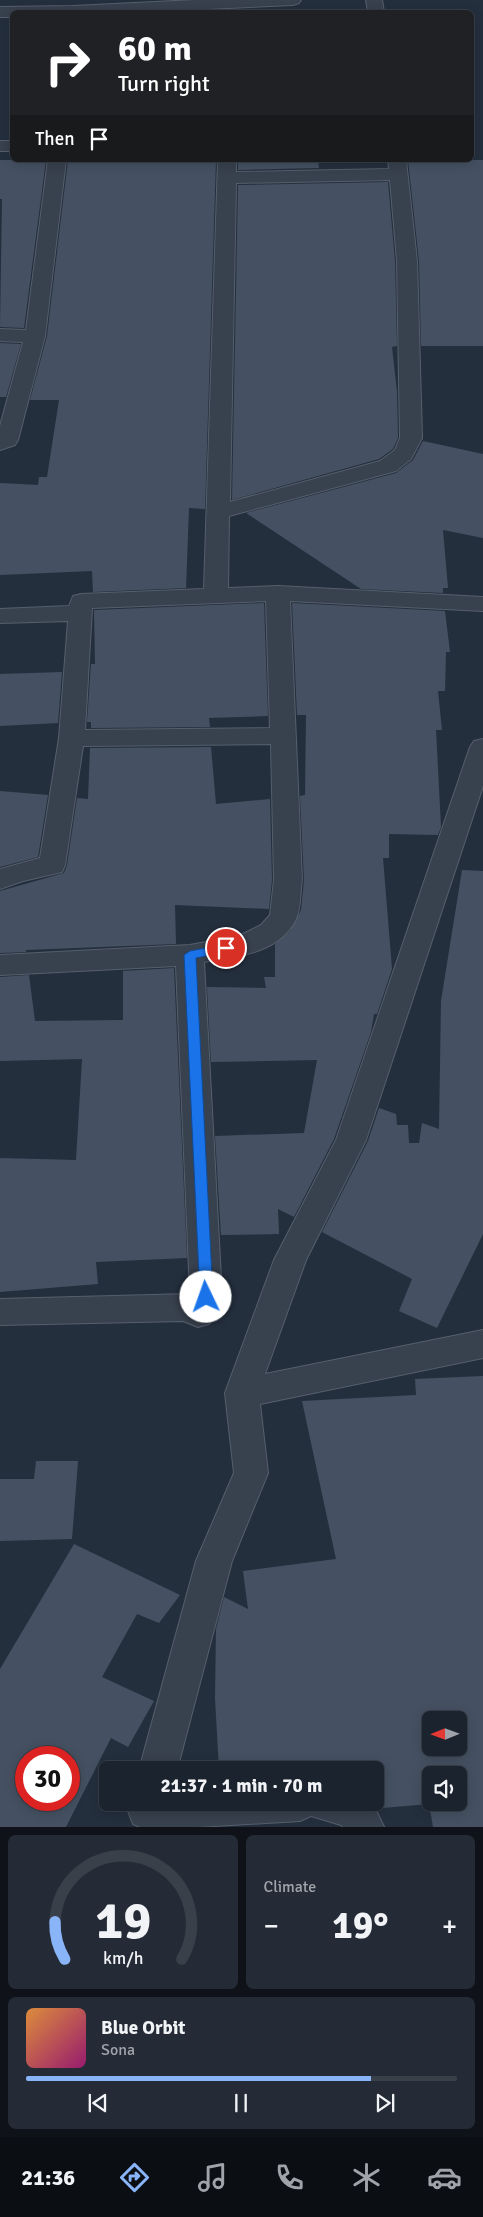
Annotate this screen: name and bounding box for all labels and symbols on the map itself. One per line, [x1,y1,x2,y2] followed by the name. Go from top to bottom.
[205,927,247,969] pin
[179,1270,231,1322] position arrow
[422,1711,468,1756] north arrow
[15,1746,80,1811] speed limit sign: 30

